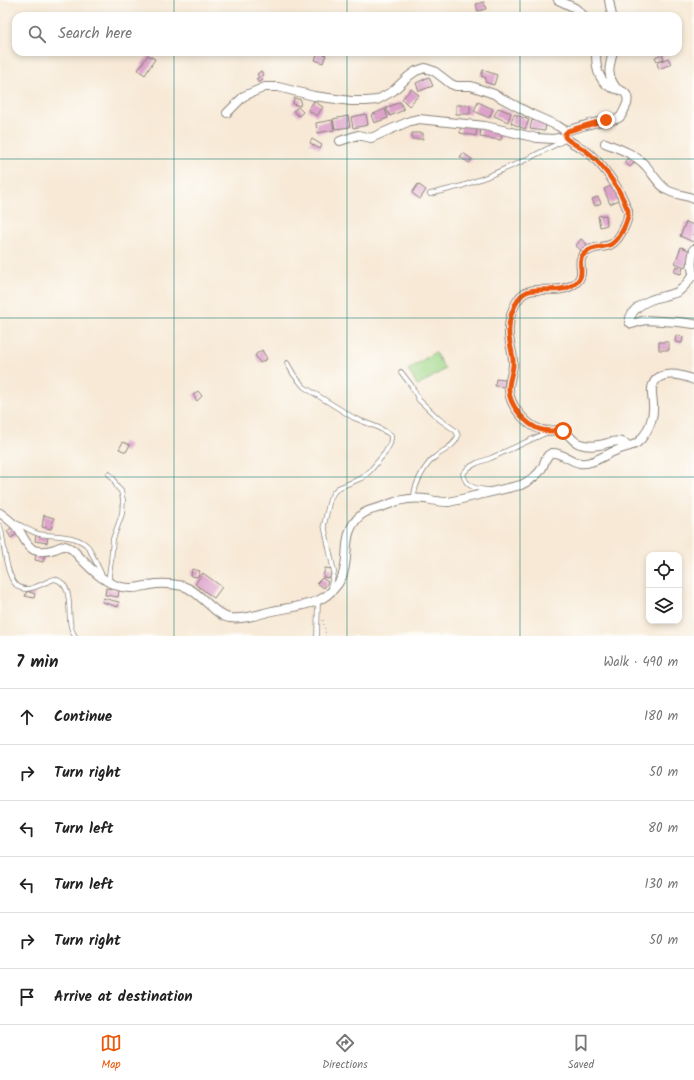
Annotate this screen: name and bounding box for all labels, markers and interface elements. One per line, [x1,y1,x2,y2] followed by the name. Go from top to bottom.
[12,12,682,56] search box
[58,22,132,46] text: Search here
[26,23,48,45] icon: search
[597,111,615,129] route end
[554,422,572,440] route start
[646,552,682,624] map controls
[646,552,682,588] button: locate
[646,588,682,624] button: layers
[16,649,58,676] text: 7 min
[603,652,678,673] text: Walk · 490 m
[54,705,112,729] text: Continue
[16,706,38,728] icon: ahead
[644,706,678,727] text: 180 m
[54,761,121,785] text: Turn right
[16,762,38,784] icon: right
[649,762,678,783] text: 50 m
[54,817,114,841] text: Turn left
[16,818,38,840] icon: left
[648,818,678,839] text: 80 m
[54,873,114,897] text: Turn left
[16,874,38,896] icon: left
[644,874,678,895] text: 130 m
[54,929,121,953] text: Turn right
[16,930,38,952] icon: right
[649,930,678,951] text: 50 m
[54,985,193,1009] text: Arrive at destination
[16,986,38,1008] icon: arrive
[100,1032,122,1074] tab: Map
[322,1032,368,1074] tab: Directions
[568,1032,594,1074] tab: Saved

